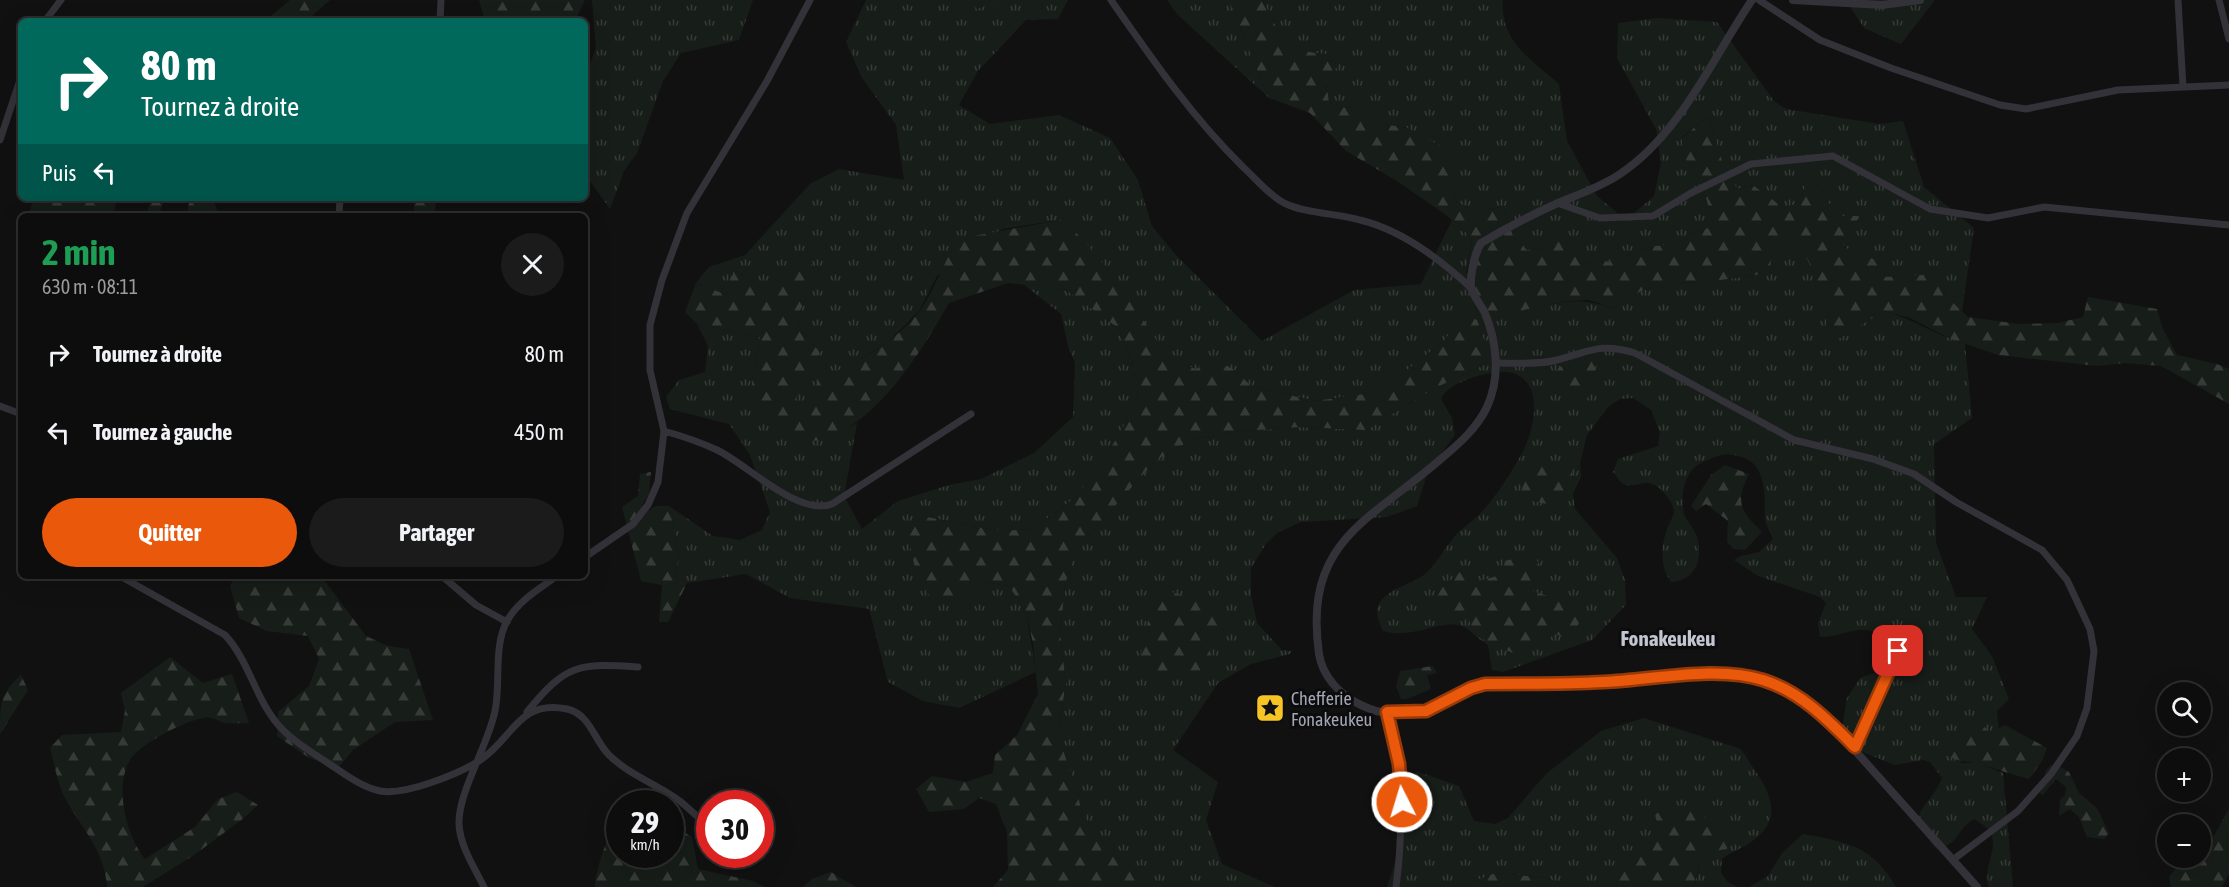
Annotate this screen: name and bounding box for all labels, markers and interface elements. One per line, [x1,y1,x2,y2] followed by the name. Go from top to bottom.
[141,41,216,89] text: 80 m
[42,42,120,120] icon: right
[141,91,299,122] text: Tournez à droite
[88,156,121,189] icon: left
[42,160,76,186] text: Puis
[42,231,116,273] text: 2 min
[501,233,564,296] button: close
[42,275,138,298] text: 630 m · 08:11
[42,338,75,371] icon: right
[93,341,222,367] text: Tournez à droite
[524,341,564,367] text: 80 m
[42,416,75,449] icon: left
[93,419,232,445] text: Tournez à gauche
[514,419,564,445] text: 450 m
[42,498,297,567] button: Quitter
[309,498,564,567] button: Partager
[1872,625,1923,676] pin
[1621,626,1715,650] district label: Fonakeukeu
[1881,634,1914,667] icon: arrive
[2157,682,2211,868] map controls
[2157,682,2211,736] button: search
[1291,688,1372,730] place label: Chefferie Fonakeukeu
[1254,692,1286,724] place icon: Chefferie Fonakeukeu
[2157,748,2211,802] button: +
[1370,770,1434,834] position arrow
[696,790,774,868] speed limit sign: 30
[631,805,659,839] text: 29
[2157,814,2211,868] button: −
[630,836,660,853] text: km/h

